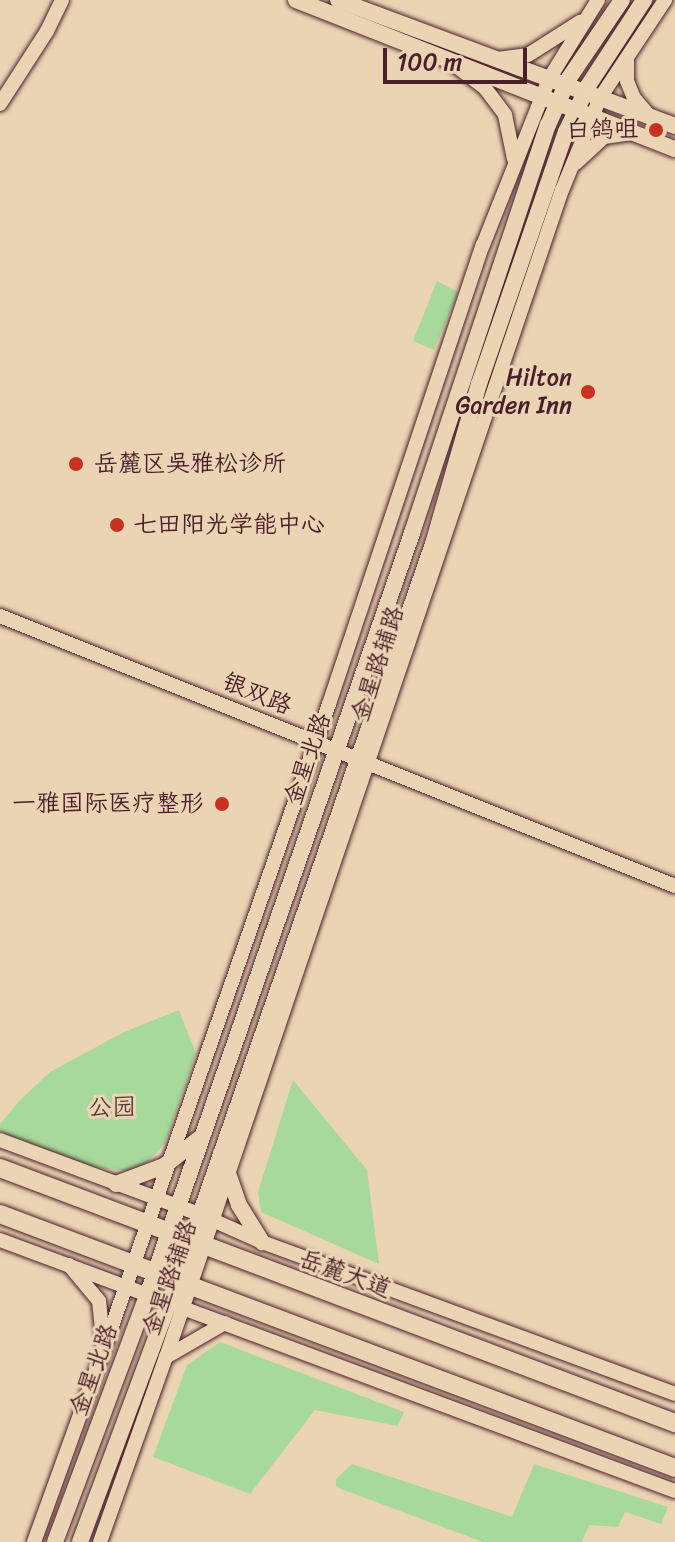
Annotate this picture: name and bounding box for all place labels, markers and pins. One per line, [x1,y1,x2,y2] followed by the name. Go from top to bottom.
[566,116,638,144] place label: 白鸽咀
[645,119,667,141] marker: 白鸽咀
[456,364,572,420] place label: Hilton Garden Inn
[579,383,597,401] marker: Hilton Garden Inn
[94,450,286,478] place label: 岳麓区吴雅松诊所
[65,453,87,475] marker: 岳麓区吴雅松诊所
[133,511,325,539] place label: 七田阳光学能中心
[108,516,126,534] marker: 七田阳光学能中心
[12,790,204,818] place label: 一雅国际医疗整形
[211,793,233,815] marker: 一雅国际医疗整形

